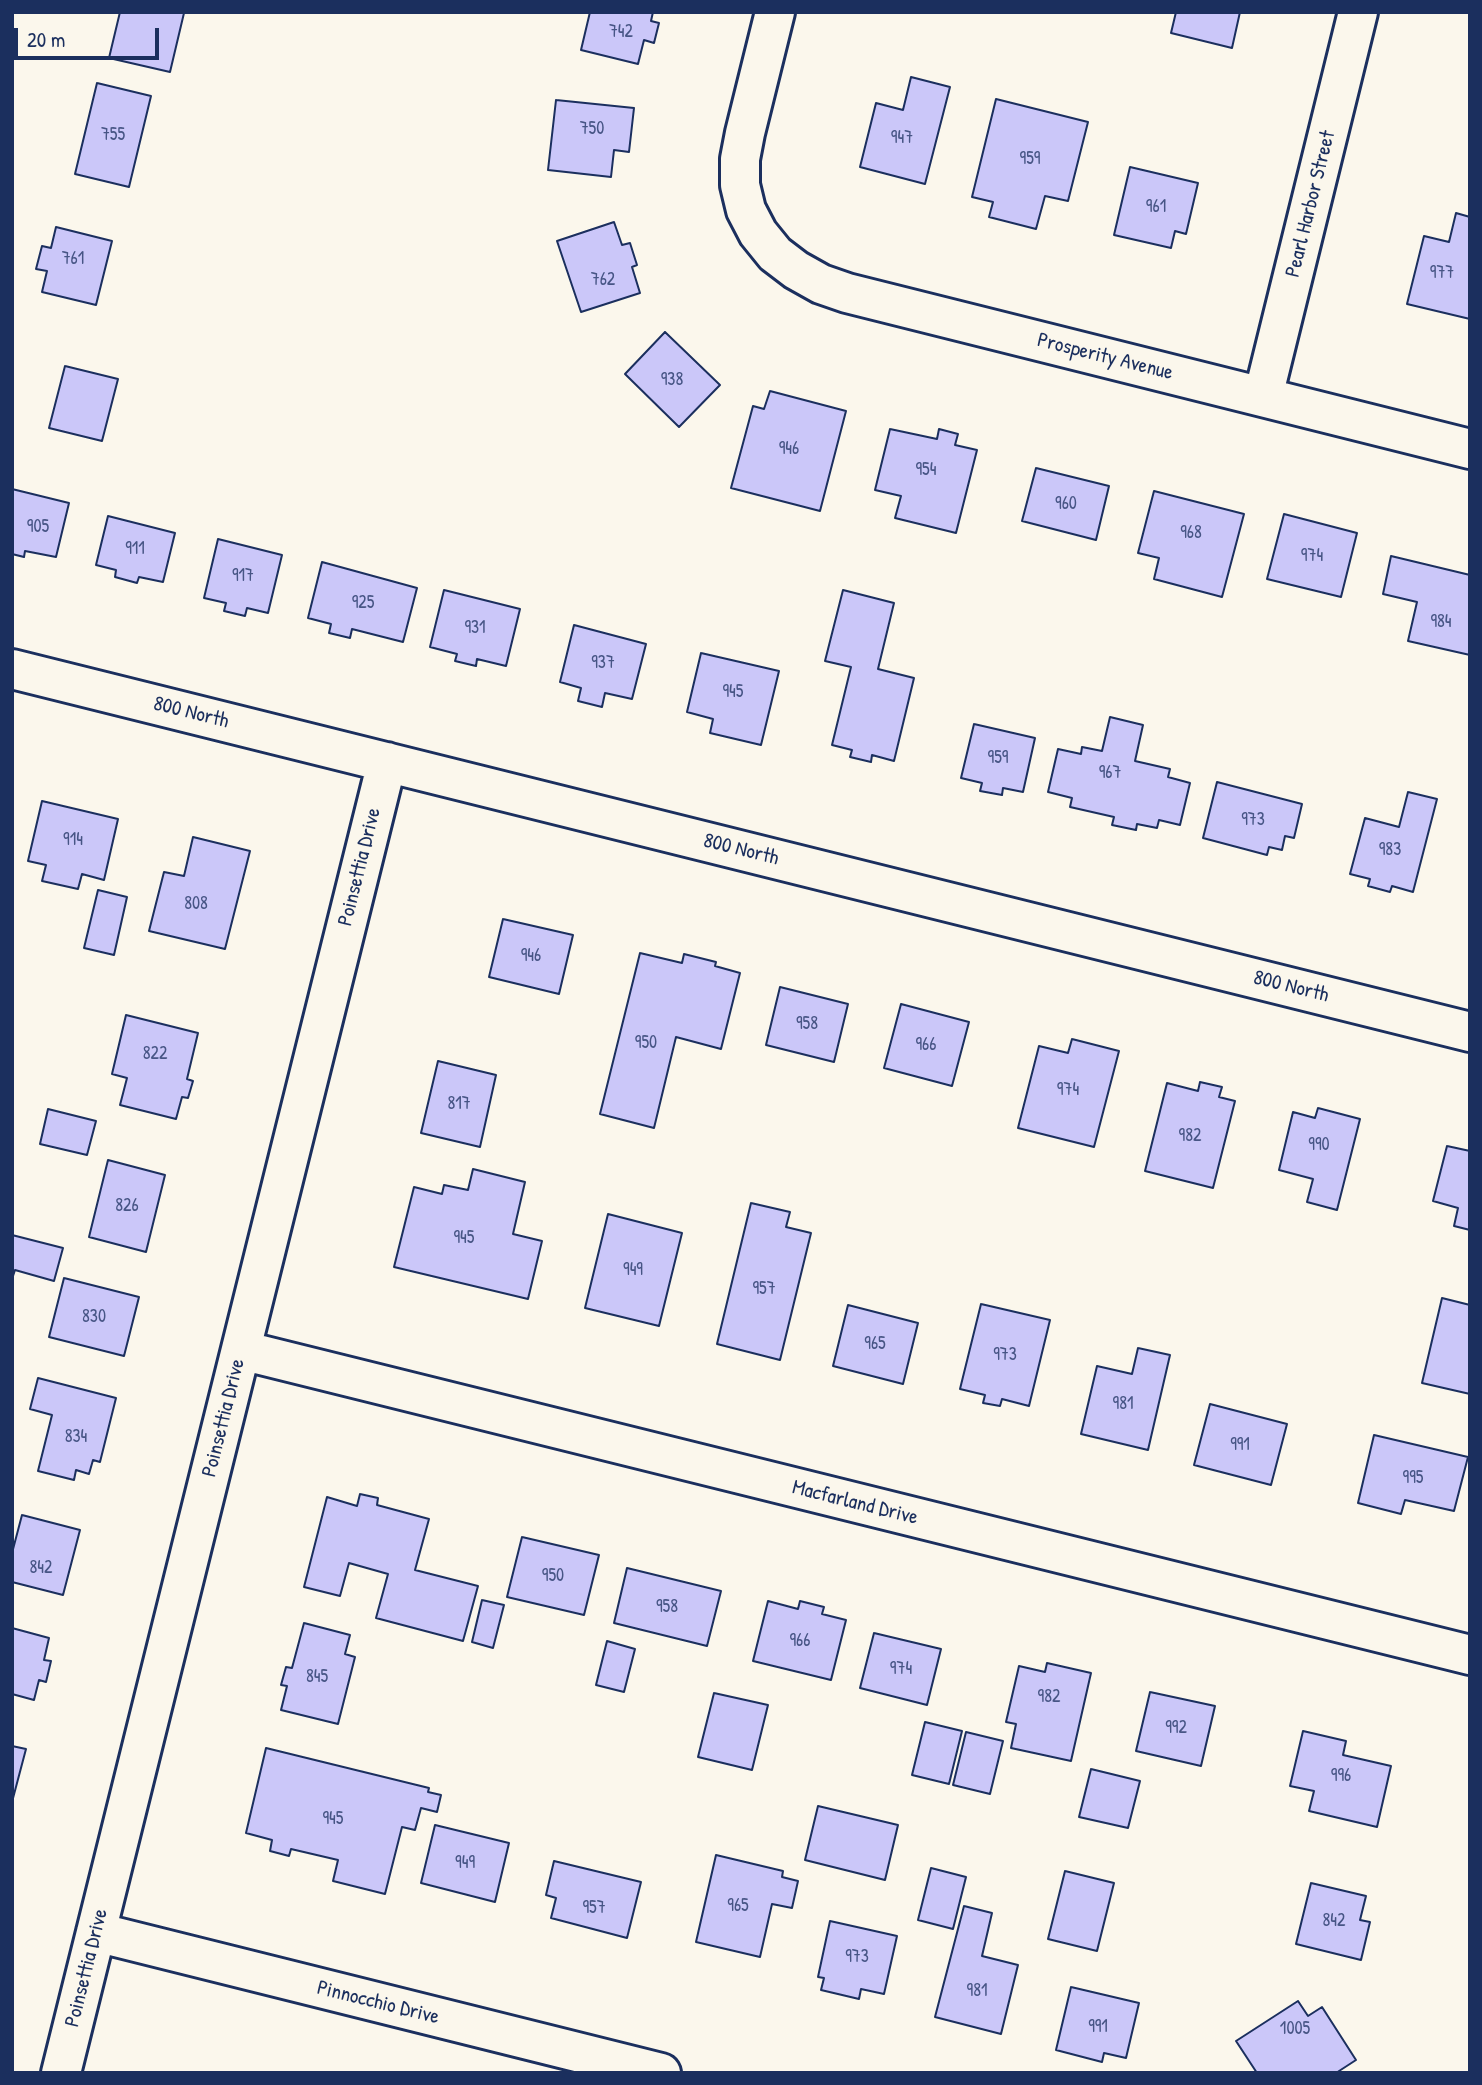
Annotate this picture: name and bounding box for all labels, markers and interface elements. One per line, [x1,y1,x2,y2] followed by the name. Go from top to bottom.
[18,14,163,58] scale bar
[609,21,633,43] house number: 742
[27,25,65,54] text: 20 m
[580,118,604,140] house number: 750
[101,124,125,146] house number: 755
[891,127,913,149] house number: 947
[1281,128,1341,280] street label: Pearl Harbor Street
[1020,148,1040,170] house number: 959
[1146,196,1166,218] house number: 961
[62,248,84,270] house number: 761
[1430,262,1454,284] house number: 977
[591,269,615,291] house number: 762
[1034,328,1176,386] street label: Prosperity Avenue
[661,369,683,391] house number: 938
[779,438,799,460] house number: 946
[916,459,936,481] house number: 954
[1055,493,1077,515] house number: 960
[27,516,49,538] house number: 905
[1180,522,1202,544] house number: 968
[125,538,145,560] house number: 911
[1301,545,1323,567] house number: 974
[232,565,254,587] house number: 917
[352,592,374,614] house number: 925
[1430,611,1452,633] house number: 984
[464,617,486,639] house number: 931
[591,652,615,674] house number: 937
[723,681,743,703] house number: 945
[151,692,231,734] street label: 800 North
[988,747,1008,769] house number: 959
[1099,762,1121,784] house number: 967
[333,805,387,929] street label: Poinsettia Drive
[1241,809,1265,831] house number: 973
[63,829,83,851] house number: 914
[701,829,781,871] street label: 800 North
[1379,839,1401,861] house number: 983
[184,893,208,915] house number: 808
[521,945,541,967] house number: 946
[1251,966,1331,1008] street label: 800 North
[796,1013,818,1035] house number: 958
[635,1032,657,1054] house number: 950
[916,1034,936,1056] house number: 966
[143,1043,167,1065] house number: 822
[1057,1079,1079,1101] house number: 974
[447,1093,471,1115] house number: 817
[1179,1125,1201,1147] house number: 982
[1308,1134,1330,1156] house number: 990
[115,1195,139,1217] house number: 826
[454,1227,474,1249] house number: 945
[623,1259,643,1281] house number: 949
[752,1278,776,1300] house number: 957
[82,1306,106,1328] house number: 830
[864,1333,886,1355] house number: 965
[993,1344,1017,1366] house number: 973
[197,1356,251,1480] street label: Poinsettia Drive
[1113,1393,1133,1415] house number: 981
[65,1426,87,1448] house number: 834
[1230,1434,1250,1456] house number: 991
[1403,1467,1423,1489] house number: 995
[790,1475,920,1531] street label: Macfarland Drive
[30,1557,52,1579] house number: 842
[542,1565,564,1587] house number: 950
[656,1596,678,1618] house number: 958
[790,1630,810,1652] house number: 966
[890,1658,912,1680] house number: 974
[306,1666,328,1688] house number: 845
[1038,1686,1060,1708] house number: 982
[1165,1717,1187,1739] house number: 992
[1331,1765,1351,1787] house number: 996
[323,1808,343,1830] house number: 945
[455,1852,475,1874] house number: 949
[727,1895,749,1917] house number: 965
[582,1897,606,1919] house number: 957
[60,1906,114,2030] street label: Poinsettia Drive
[1323,1910,1345,1932] house number: 842
[845,1946,869,1968] house number: 973
[314,1976,442,2030] street label: Pinnocchio Drive
[967,1980,987,2002] house number: 981
[1088,2016,1108,2038] house number: 991
[1280,2018,1310,2040] house number: 1005

